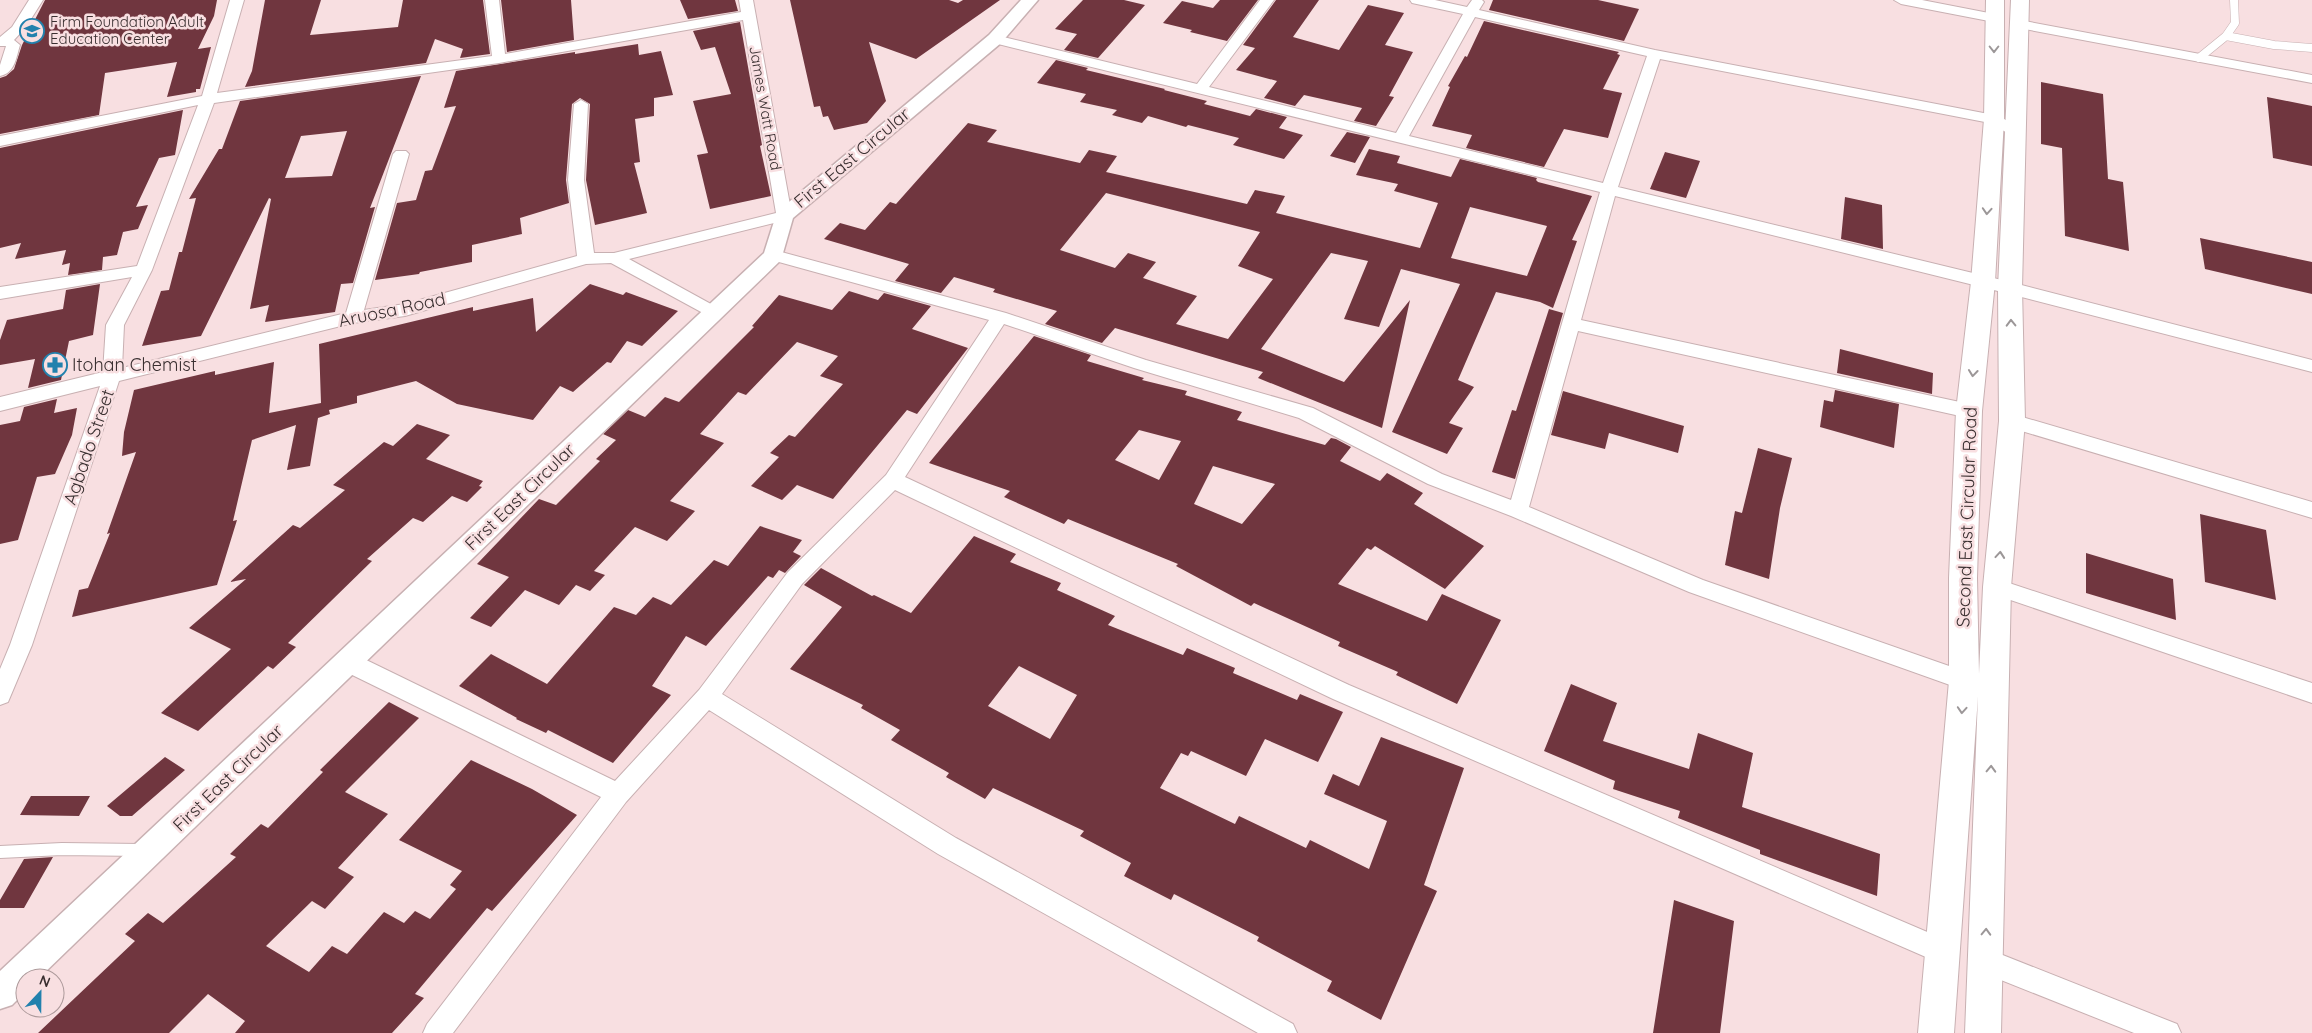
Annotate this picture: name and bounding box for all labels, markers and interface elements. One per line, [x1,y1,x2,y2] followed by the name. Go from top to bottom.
[50,12,204,48] place label: Firm Foundation Adult Education Center
[19,18,45,44] school or university icon: Firm Foundation Adult Education Center
[745,44,786,172] street label: James Watt Road
[1989,45,1999,53] one-way arrow
[789,102,915,213] street label: First East Circular
[1982,207,1993,215] one-way arrow
[336,287,447,332] street label: Aruosa Road
[2006,318,2016,326] one-way arrow
[42,352,68,378] pharmacy icon: Itohan Chemist
[72,353,197,376] place label: Itohan Chemist
[1968,369,1979,377] one-way arrow
[58,386,119,508] street label: Agbado Street
[1951,406,1982,628] street label: Second East Circular Road
[460,438,580,555] street label: First East Circular
[1994,550,2005,558] one-way arrow
[1957,706,1968,714] one-way arrow
[168,719,288,836] street label: First East Circular
[1986,765,1997,773] one-way arrow
[1981,928,1991,936] one-way arrow
[15,968,65,1018] north arrow
[37,971,53,991] text: N

